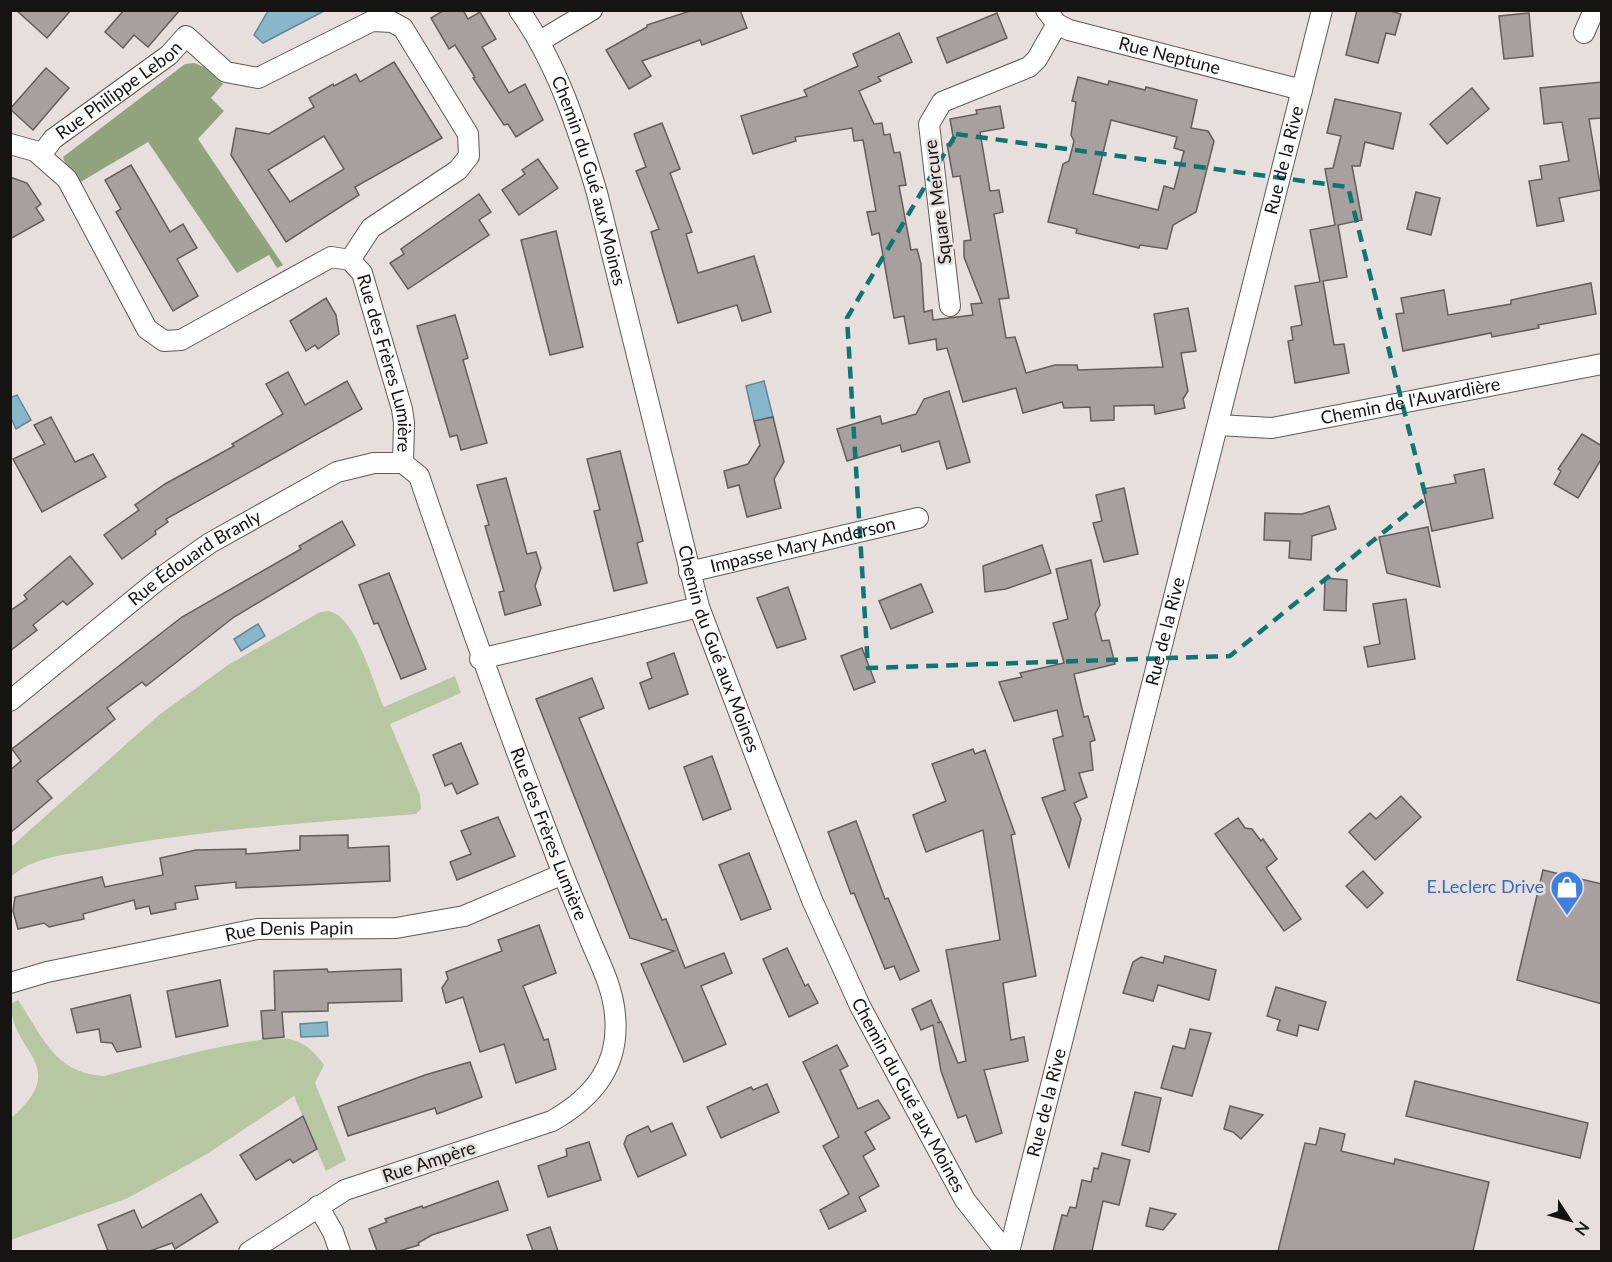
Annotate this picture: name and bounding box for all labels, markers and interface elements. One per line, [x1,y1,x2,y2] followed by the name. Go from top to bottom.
[1117,31,1223,79] street label: Rue Neptune
[51,36,186,143] street label: Rue Philippe Lebon
[547,72,631,288] street label: Chemin du Gué aux Moines
[1259,103,1307,216] street label: Rue de la Rive
[918,138,956,266] street label: Square Mercure
[353,271,416,452] street label: Rue des Frères Lumière
[1319,372,1502,428] street label: Chemin de l'Auvardière
[123,504,265,610] street label: Rue Édouard Branly
[708,512,897,577] street label: Impasse Mary Anderson
[674,543,765,756] street label: Chemin du Gué aux Moines
[1140,575,1189,688] street label: Rue de la Rive
[506,744,593,923] street label: Rue des Frères Lumière
[1549,869,1585,916] shop icon: E.Leclerc Drive
[1427,875,1544,897] place label: E.Leclerc Drive
[223,916,354,945] street label: Rue Denis Papin
[848,994,971,1196] street label: Chemin du Gué aux Moines
[1021,1046,1070,1159] street label: Rue de la Rive
[379,1136,478,1186] street label: Rue Ampère
[1540,1190,1600,1250] north arrow
[1571,1219,1594,1240] text: N

